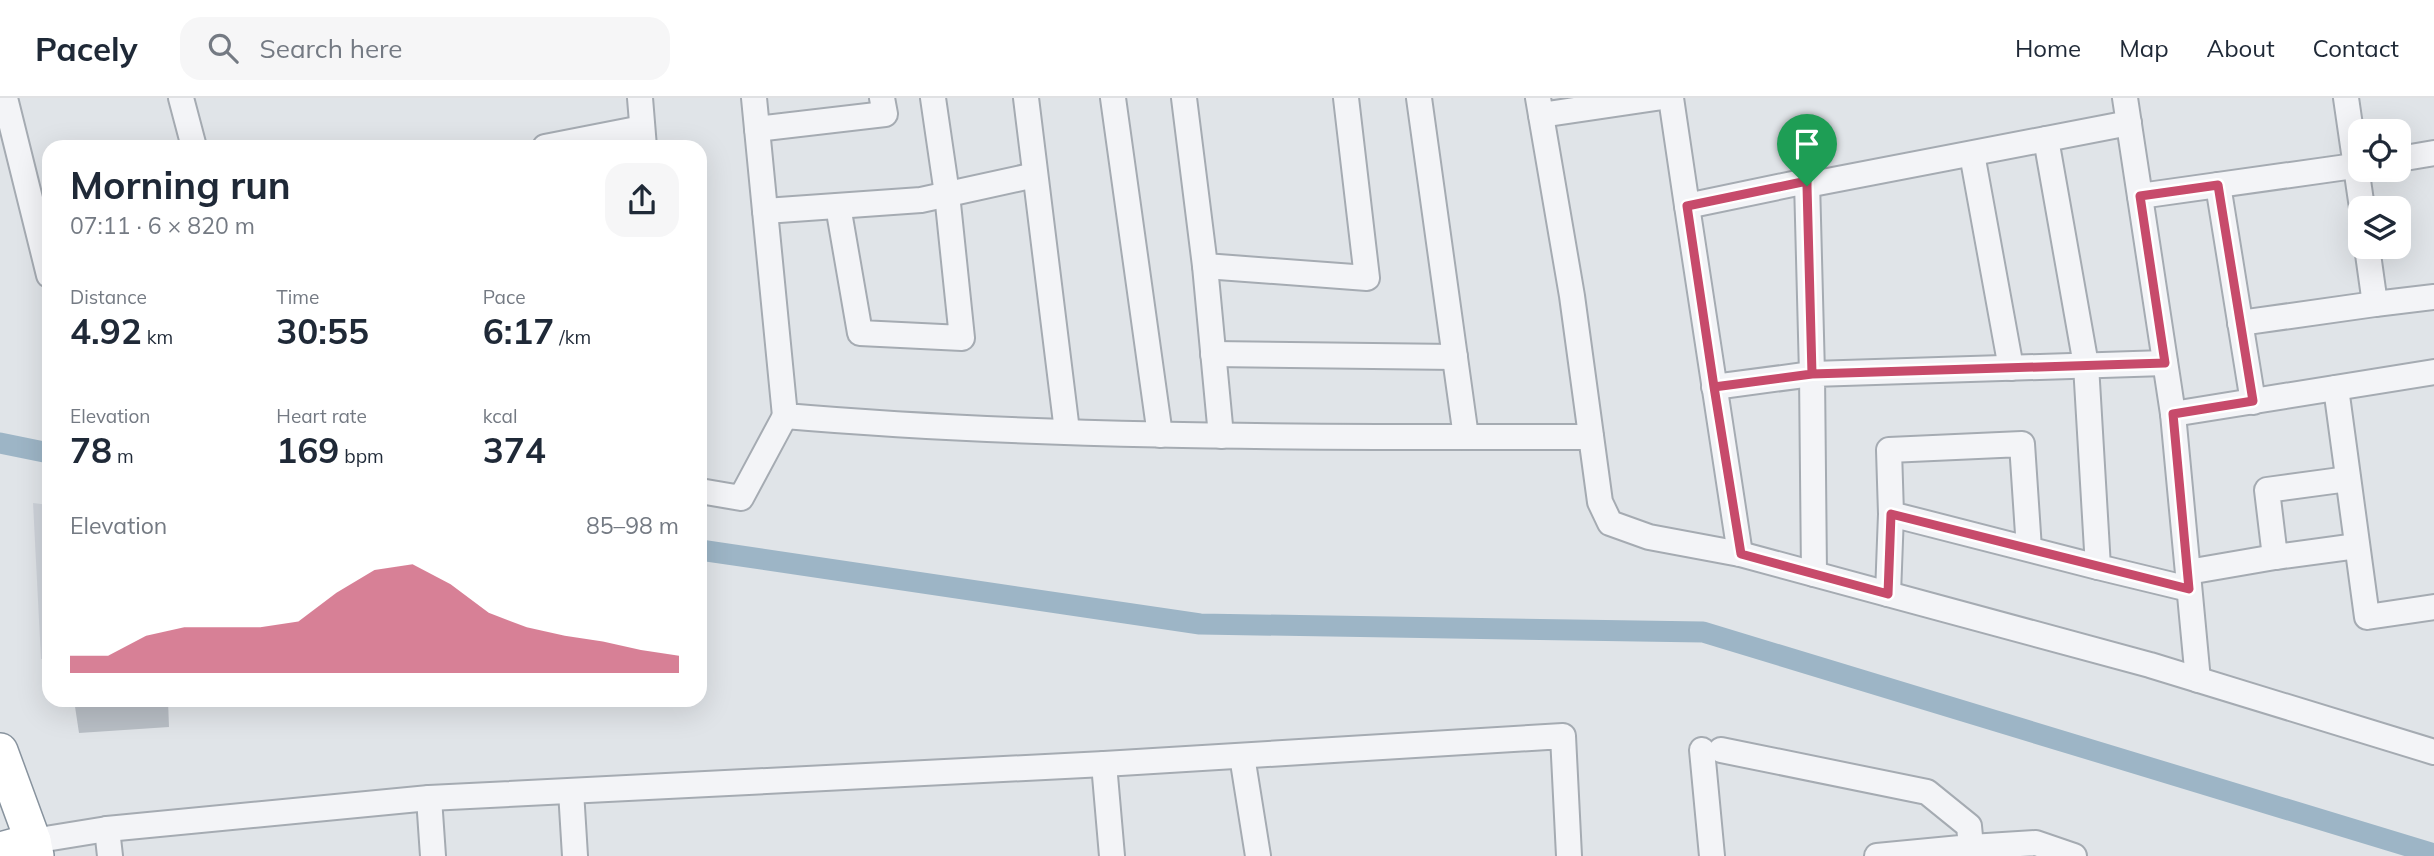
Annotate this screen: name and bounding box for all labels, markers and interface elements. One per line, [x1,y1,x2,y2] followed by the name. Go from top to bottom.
[180,17,670,80] search box
[35,28,138,69] text: Pacely
[204,29,242,67] icon: search
[260,32,403,65] text: Search here
[2015,33,2081,63] text: Home
[2119,33,2169,63] text: Map
[2207,33,2275,63] text: About
[2313,33,2399,63] text: Contact
[1777,114,1837,186] pin
[2348,119,2411,259] map controls
[2348,119,2411,182] button: locate
[1788,125,1826,163] icon: arrive
[70,161,291,209] text: Morning run
[605,163,679,237] button: share
[2348,196,2411,259] button: layers
[70,211,255,240] text: 07:11 · 6 × 820 m
[70,285,147,309] text: Distance
[276,285,319,309] text: Time
[483,285,526,309] text: Pace
[70,309,142,353] text: 4.92
[276,309,369,353] text: 30:55
[483,309,554,353] text: 6:17
[142,325,173,349] text: km
[554,325,591,349] text: /km
[70,404,150,428] text: Elevation
[276,404,367,428] text: Heart rate
[483,404,517,428] text: kcal
[70,428,112,472] text: 78
[276,428,339,472] text: 169
[483,428,546,472] text: 374
[112,444,134,468] text: m
[339,444,384,468] text: bpm
[70,511,167,540] text: Elevation
[586,511,679,540] text: 85–98 m

